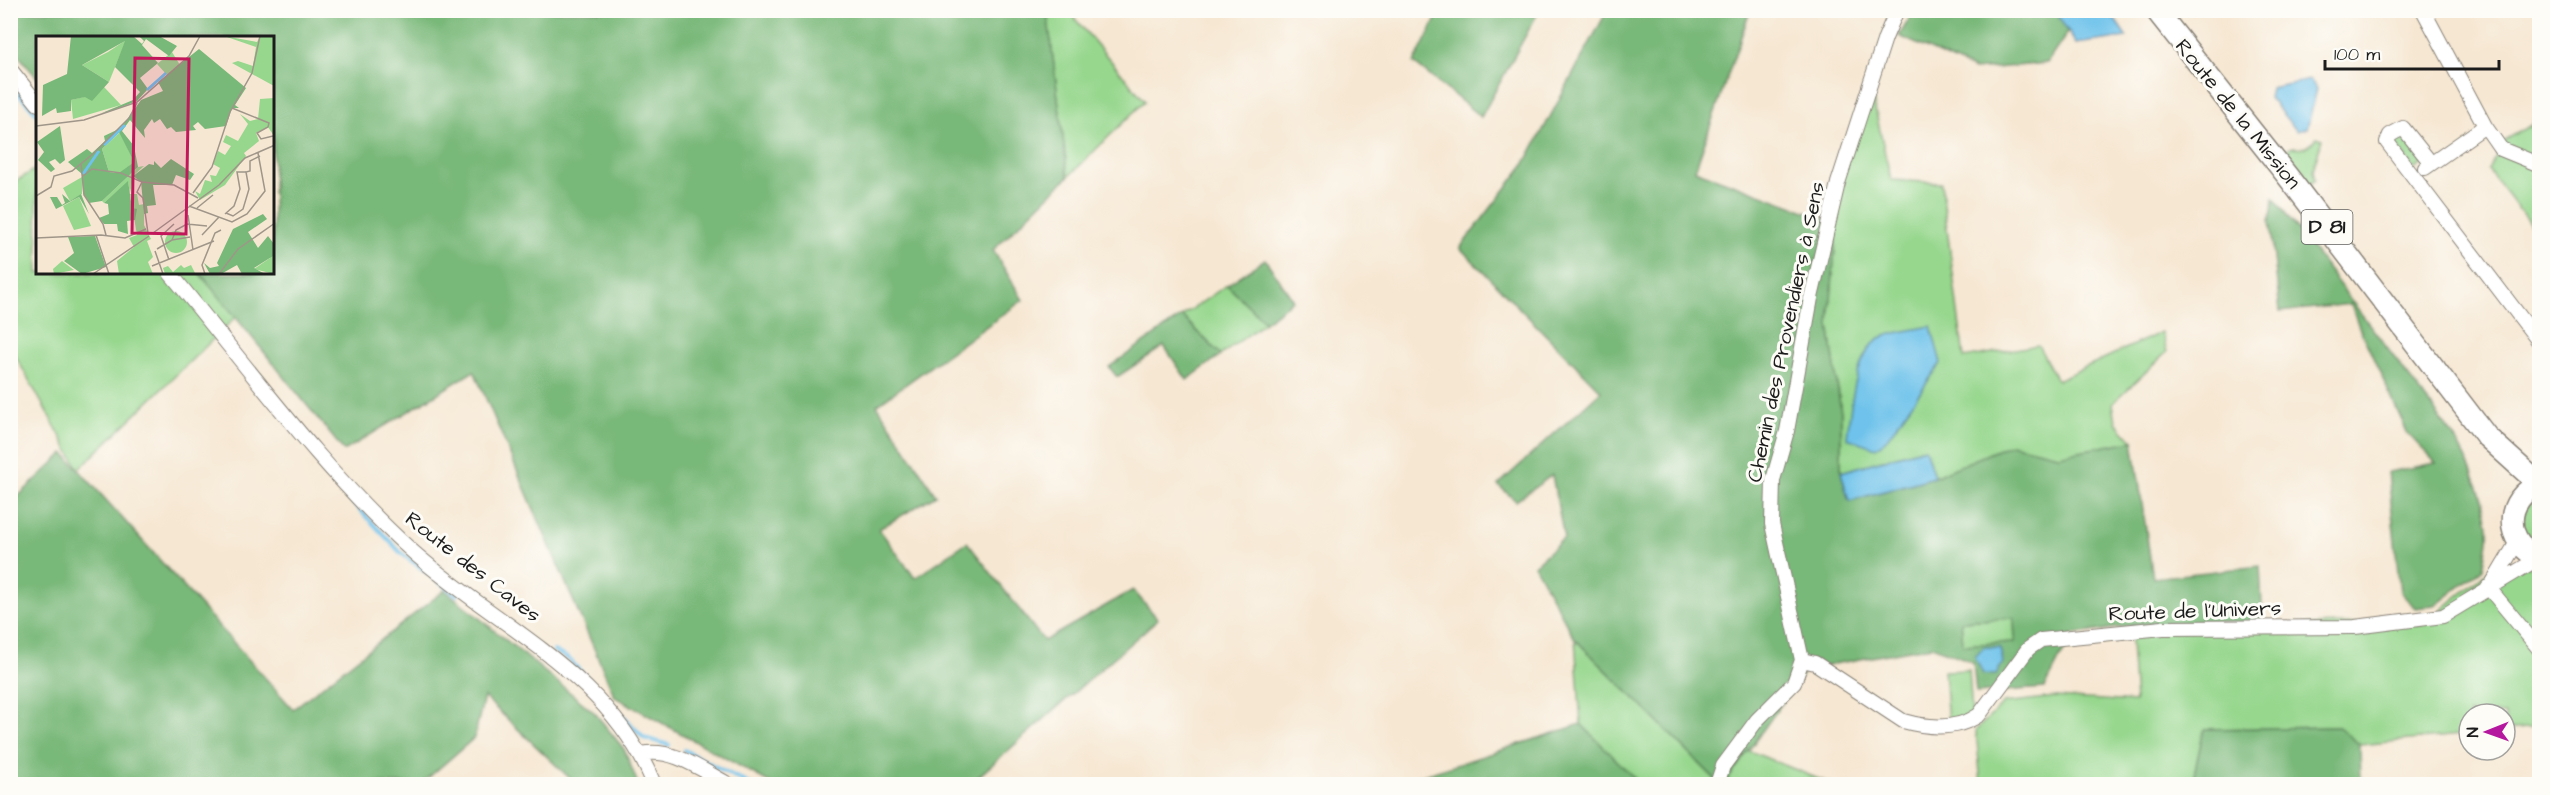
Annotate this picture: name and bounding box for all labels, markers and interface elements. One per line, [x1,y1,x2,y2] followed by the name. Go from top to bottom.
[2168,33,2308,195] street label: Route de la Mission
[2325,33,2499,71] scale bar
[36,36,274,274] inset map
[2334,42,2380,67] text: 100 m
[1740,179,1832,485] street label: Chemin des Provendiers à Sens
[2302,210,2352,244] road number: D 81
[399,505,547,629] street label: Route des Caves
[2108,593,2282,629] street label: Route de l'Univers
[2457,702,2517,762] north arrow
[2462,727,2484,737] text: N

